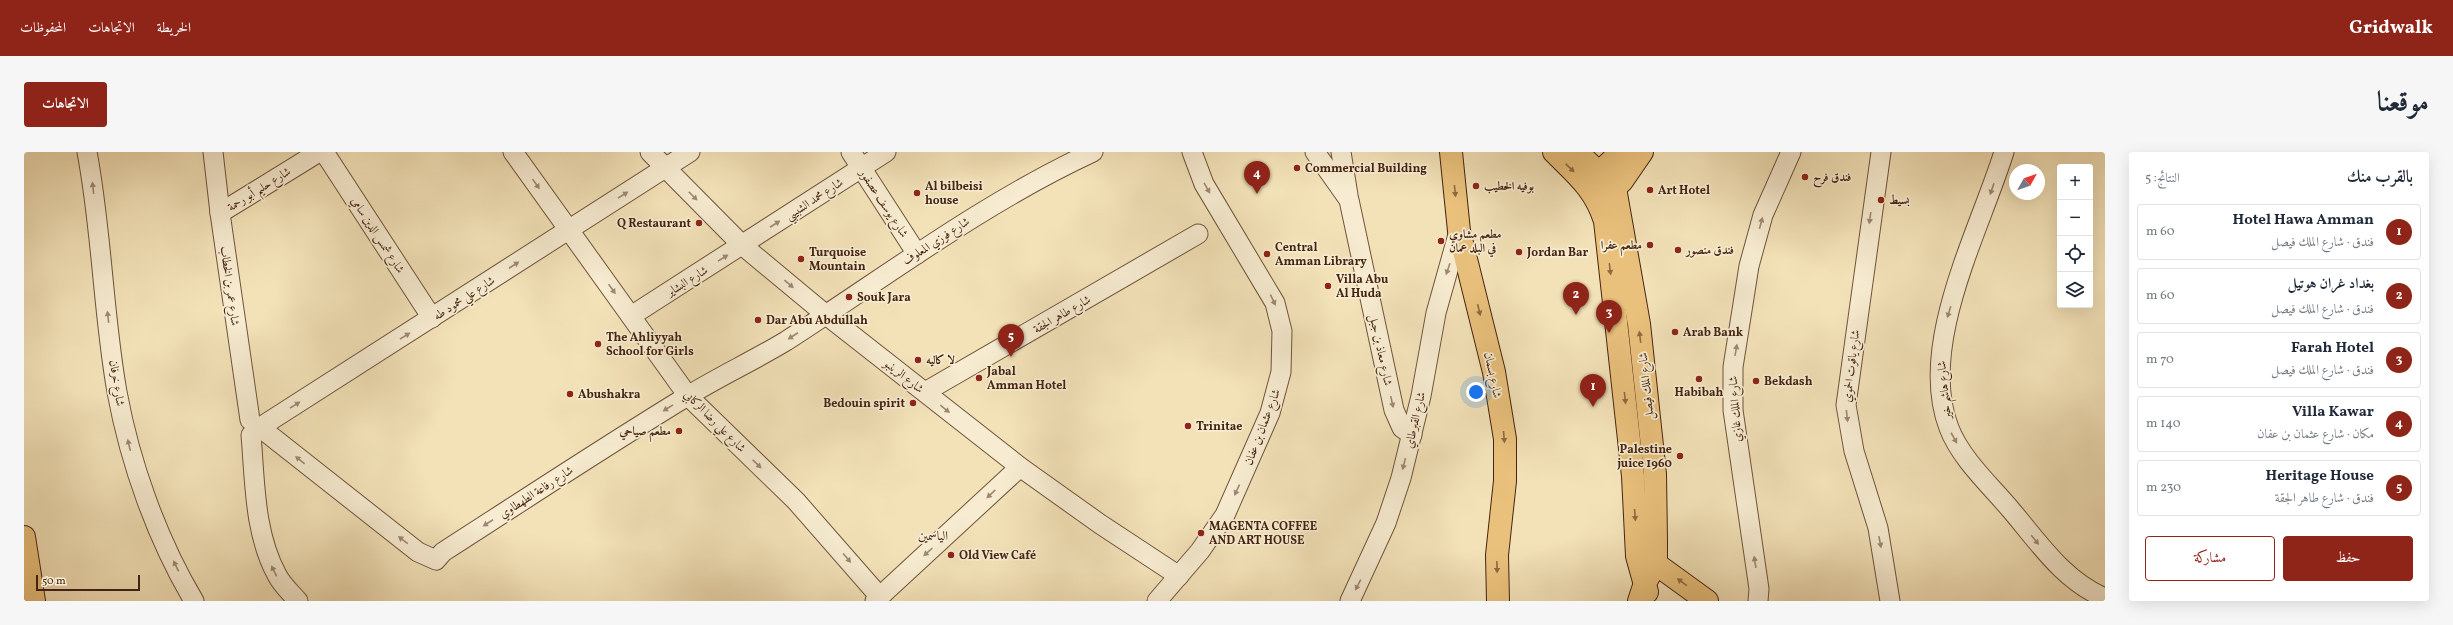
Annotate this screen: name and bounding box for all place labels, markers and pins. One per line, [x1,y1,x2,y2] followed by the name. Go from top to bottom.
[1244,161,1270,194] pin: 4
[1305,161,1427,177] place label: Commercial Building
[1292,163,1302,173] marker: Commercial Building
[1813,170,1851,188] place label: فندق فرح
[1800,172,1810,182] marker: فندق فرح
[925,179,983,209] place label: Al bilbeisi house
[1484,179,1534,195] place label: بوفيه الخطيب
[1471,181,1481,191] marker: بوفيه الخطيب
[1658,183,1710,199] place label: Art Hotel
[1645,185,1655,195] marker: Art Hotel
[912,188,922,198] marker: Al bilbeisi house
[1889,193,1910,209] place label: بسيط
[1876,195,1886,205] marker: بسيط
[617,216,691,232] place label: Q Restaurant
[694,218,704,228] marker: Q Restaurant
[1449,227,1502,258] place label: مطعم مشاوي في البلد عمان
[1436,236,1446,246] marker: مطعم مشاوي في البلد عمان
[1601,238,1642,256] place label: مطعم عفرا
[1275,240,1367,270] place label: Central Amman Library
[1645,240,1655,250] marker: مطعم عفرا
[1684,243,1734,259] place label: فندق منصور
[809,245,866,275] place label: Turquoise Mountain
[1526,245,1589,261] place label: Jordan Bar
[1673,245,1683,255] marker: فندق منصور
[1514,247,1524,257] marker: Jordan Bar
[1262,249,1272,259] marker: Central Amman Library
[796,254,806,264] marker: Turquoise Mountain
[1336,272,1389,302] place label: Villa Abu Al Huda
[1323,281,1333,291] marker: Villa Abu Al Huda
[1563,282,1589,315] pin: 2
[857,290,911,306] place label: Souk Jara
[844,292,854,302] marker: Souk Jara
[1596,300,1622,333] pin: 3
[766,313,868,329] place label: Dar Abu Abdullah
[753,315,763,325] marker: Dar Abu Abdullah
[998,324,1024,357] pin: 5
[1683,325,1744,341] place label: Arab Bank
[1670,327,1680,337] marker: Arab Bank
[606,330,694,360] place label: The Ahliyyah School for Girls
[593,339,603,349] marker: The Ahliyyah School for Girls
[926,353,955,369] place label: لا كاليه
[913,355,923,365] marker: لا كاليه
[986,364,1066,394] place label: Jabal Amman Hotel
[974,373,984,383] marker: Jabal Amman Hotel
[1580,374,1606,407] pin: 1
[1694,374,1704,384] marker: Habibah
[1764,374,1813,390] place label: Bekdash
[1751,376,1761,386] marker: Bekdash
[1675,385,1724,401] place label: Habibah
[578,387,641,403] place label: Abushakra
[565,389,575,399] marker: Abushakra
[823,396,905,412] place label: Bedouin spirit
[908,398,918,408] marker: Bedouin spirit
[1196,419,1242,435] place label: Trinitae
[1183,421,1193,431] marker: Trinitae
[619,424,671,442] place label: مطعم صياحي
[674,426,684,436] marker: مطعم صياحي
[1617,442,1672,472] place label: Palestine juice 1960
[1675,451,1685,461] marker: Palestine juice 1960
[1209,519,1318,549] place label: MAGENTA COFFEE AND ART HOUSE
[1196,528,1206,538] marker: MAGENTA COFFEE AND ART HOUSE
[959,548,1036,564] place label: Old View Café
[946,550,956,560] marker: Old View Café

